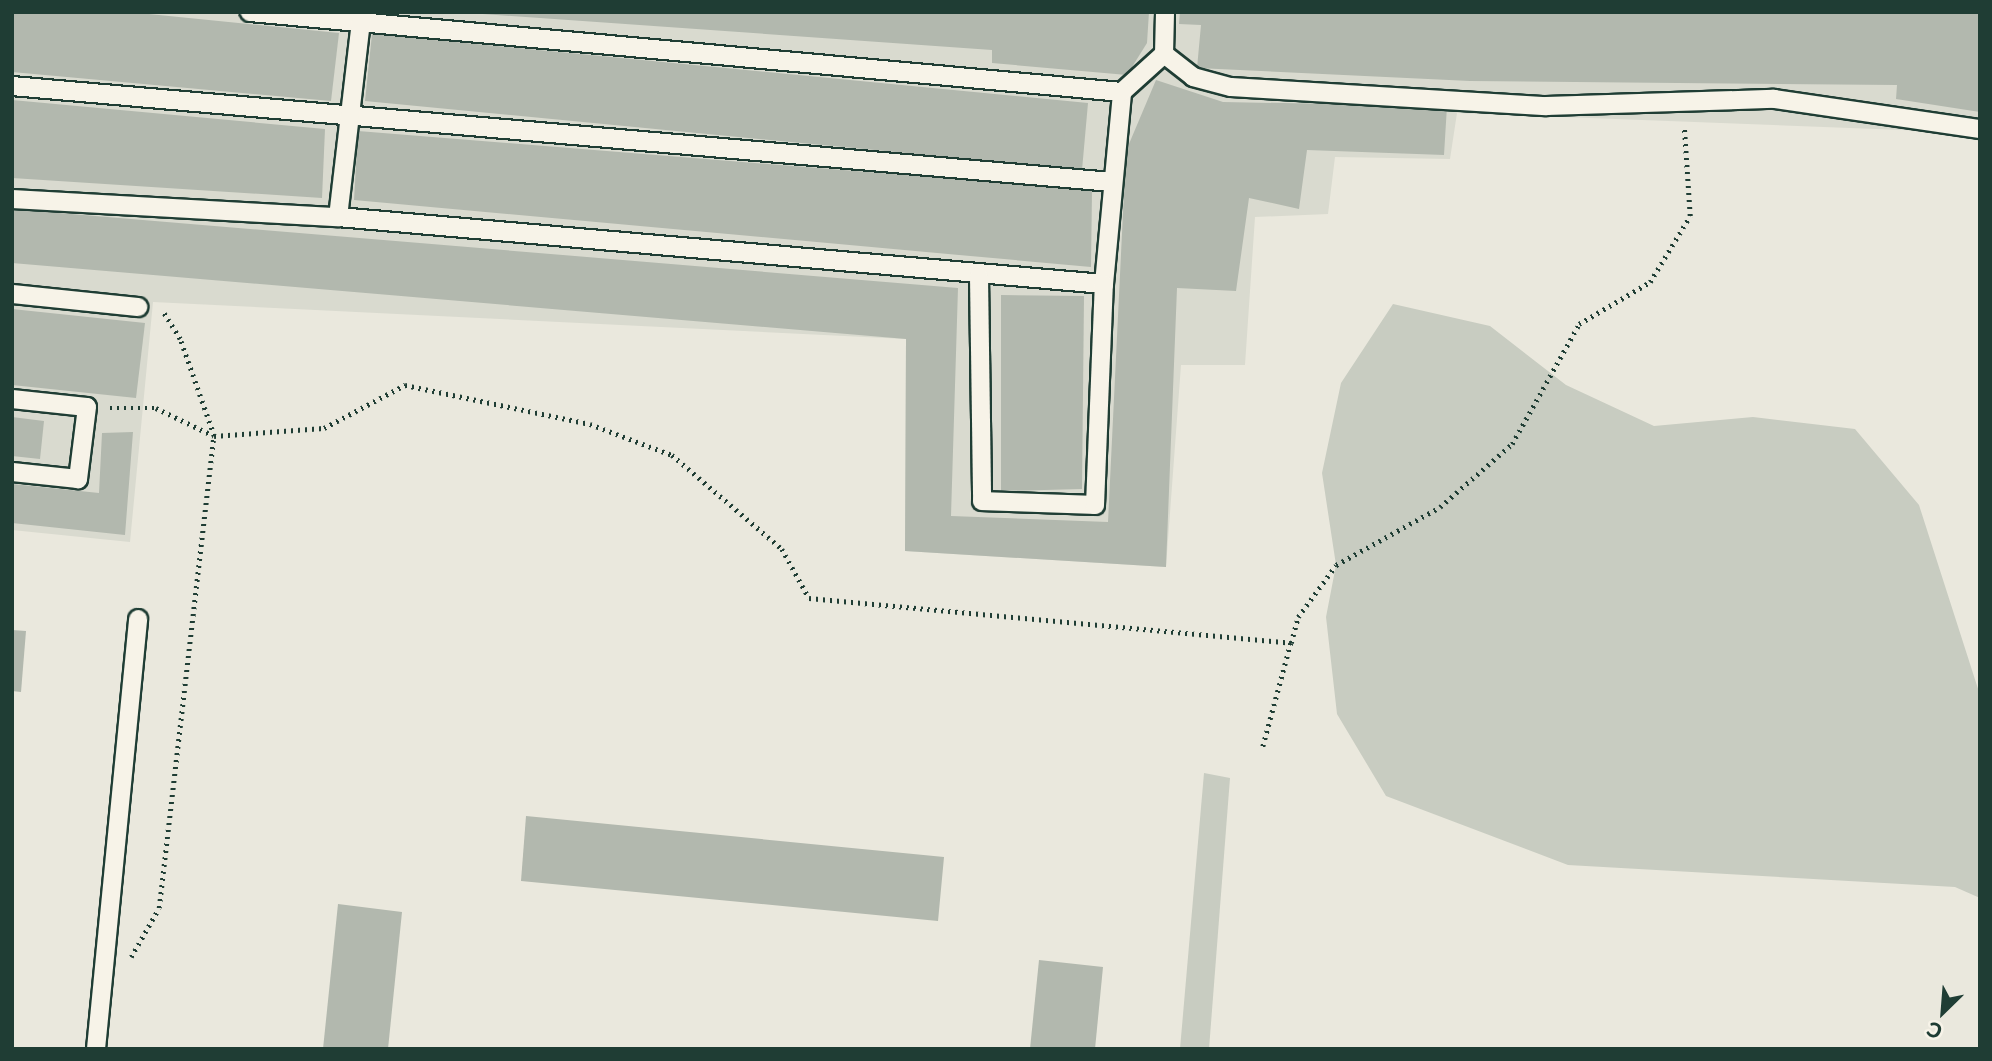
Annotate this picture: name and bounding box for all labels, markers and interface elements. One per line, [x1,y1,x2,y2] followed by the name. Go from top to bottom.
[1908,977,1978,1047] north arrow
[1922,1015,1947,1047] text: С

